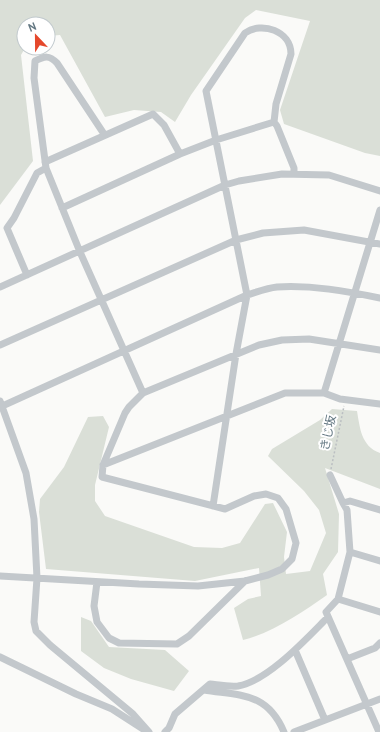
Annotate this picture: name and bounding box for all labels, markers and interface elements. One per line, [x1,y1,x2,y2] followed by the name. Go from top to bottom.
[16,16,56,56] north arrow
[26,20,39,36] text: N
[317,414,341,452] street label: きじ坂

